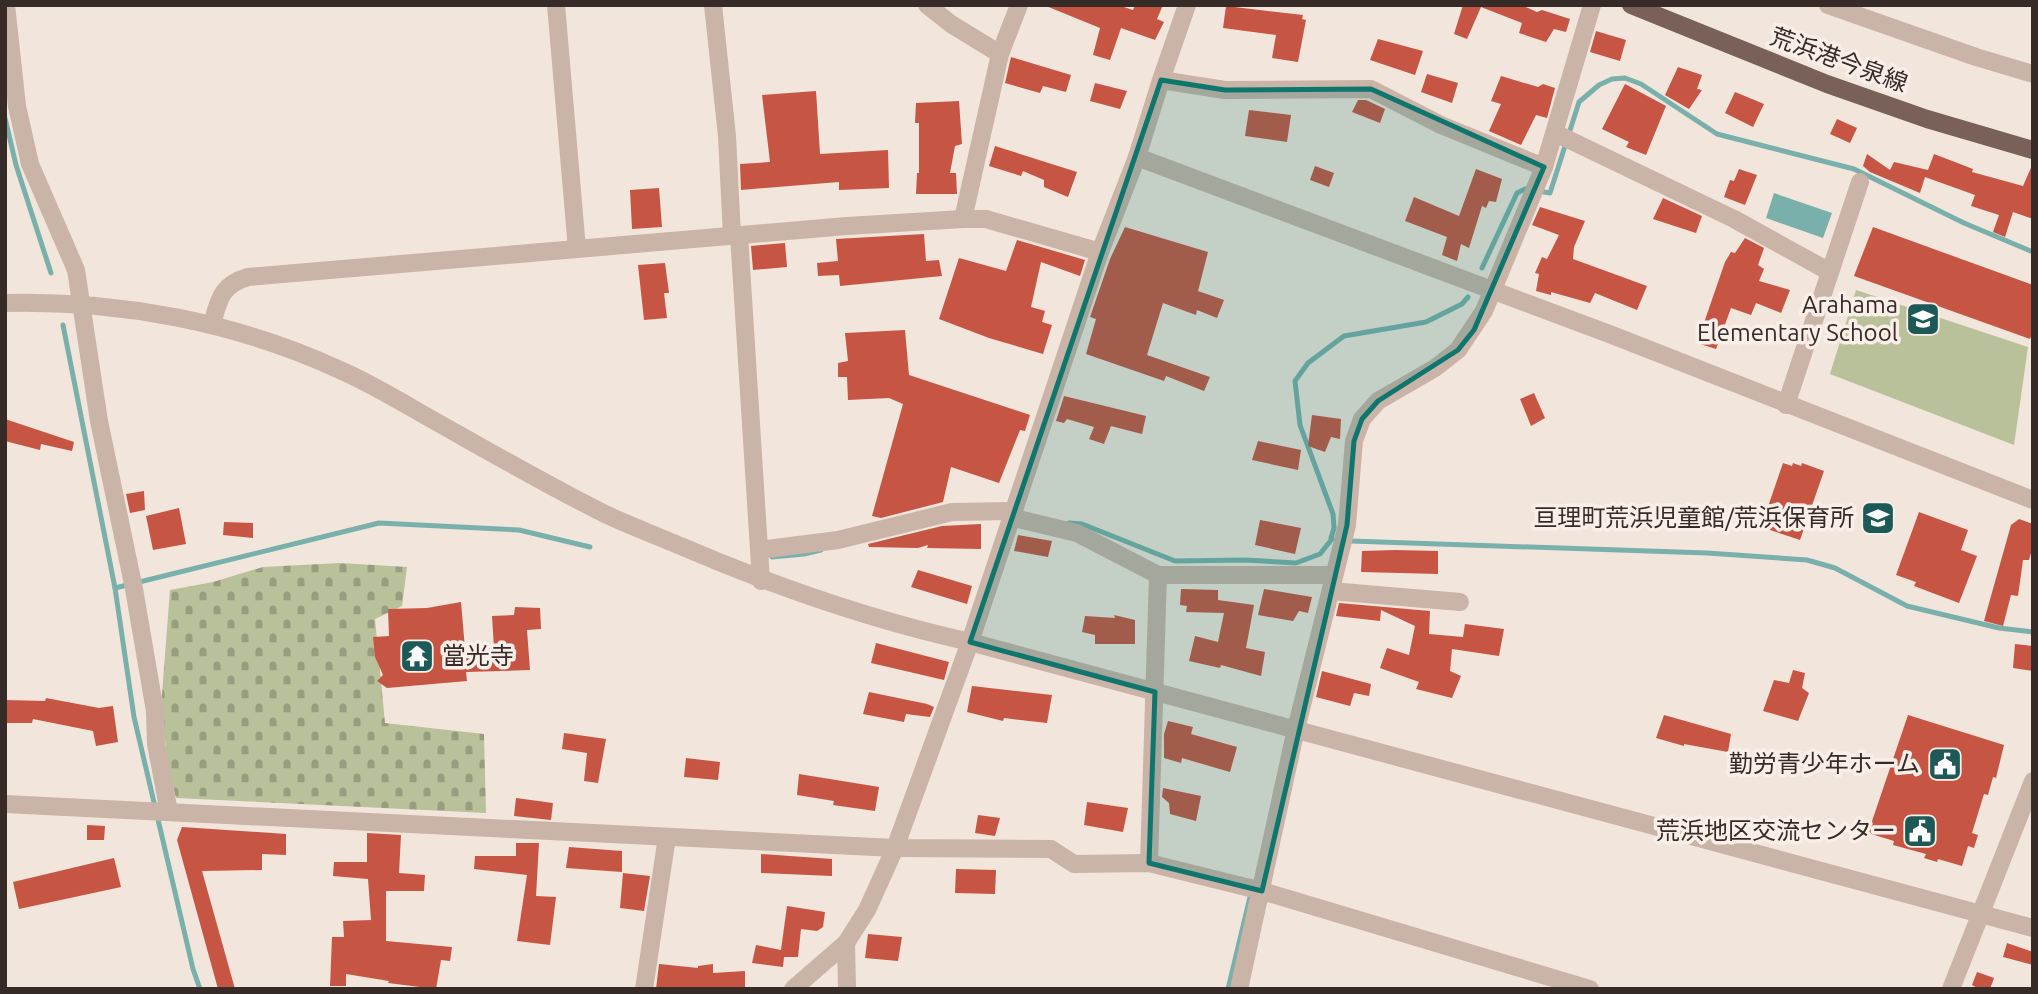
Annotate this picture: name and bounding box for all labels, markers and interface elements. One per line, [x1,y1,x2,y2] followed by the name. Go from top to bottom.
[1767,22,1911,97] street label: 荒浜港今泉線
[1697,291,1898,346] place label: Arahama Elementary School
[1904,300,1942,338] school or university icon: Arahama Elementary School
[1859,499,1897,537] school or university icon: 亘理町荒浜児童館/荒浜保育所
[1533,504,1854,531] place label: 亘理町荒浜児童館/荒浜保育所
[398,637,436,675] temple icon: 當光寺
[442,642,514,669] place label: 當光寺
[1926,745,1964,783] public building icon: 勤労青少年ホーム
[1729,750,1920,777] place label: 勤労青少年ホーム
[1901,812,1939,850] public building icon: 荒浜地区交流センター
[1656,817,1896,844] place label: 荒浜地区交流センター

